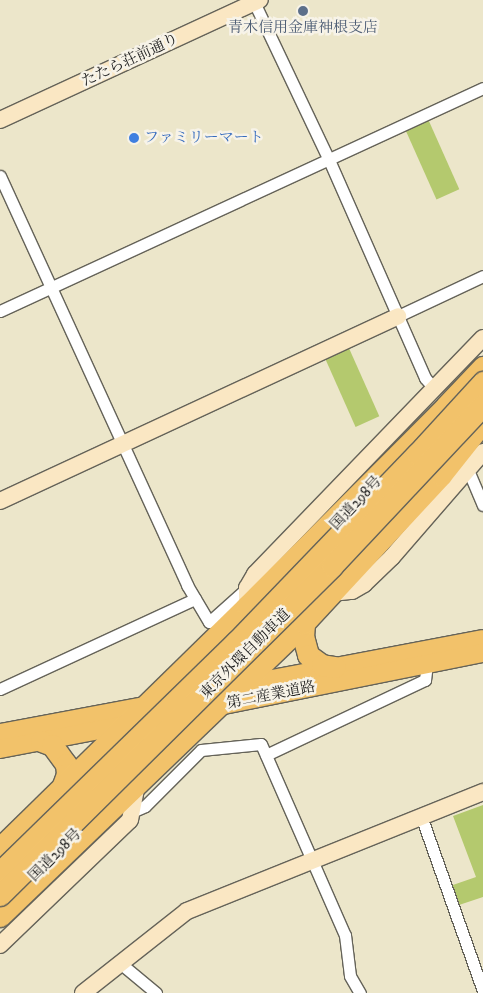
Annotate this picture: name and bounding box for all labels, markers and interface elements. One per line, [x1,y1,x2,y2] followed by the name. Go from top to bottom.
[297,5,309,17] marker: 青木信用金庫神根支店
[228,19,378,37] place label: 青木信用金庫神根支店
[79,30,181,90] street label: たたら荘前通り
[144,129,264,147] place label: ファミリーマート
[128,132,140,144] marker: ファミリーマート
[326,472,386,534] street label: 国道298号
[196,605,294,703] street label: 東京外環自動車道
[225,678,317,712] street label: 第二産業道路
[25,825,85,885] street label: 国道298号

